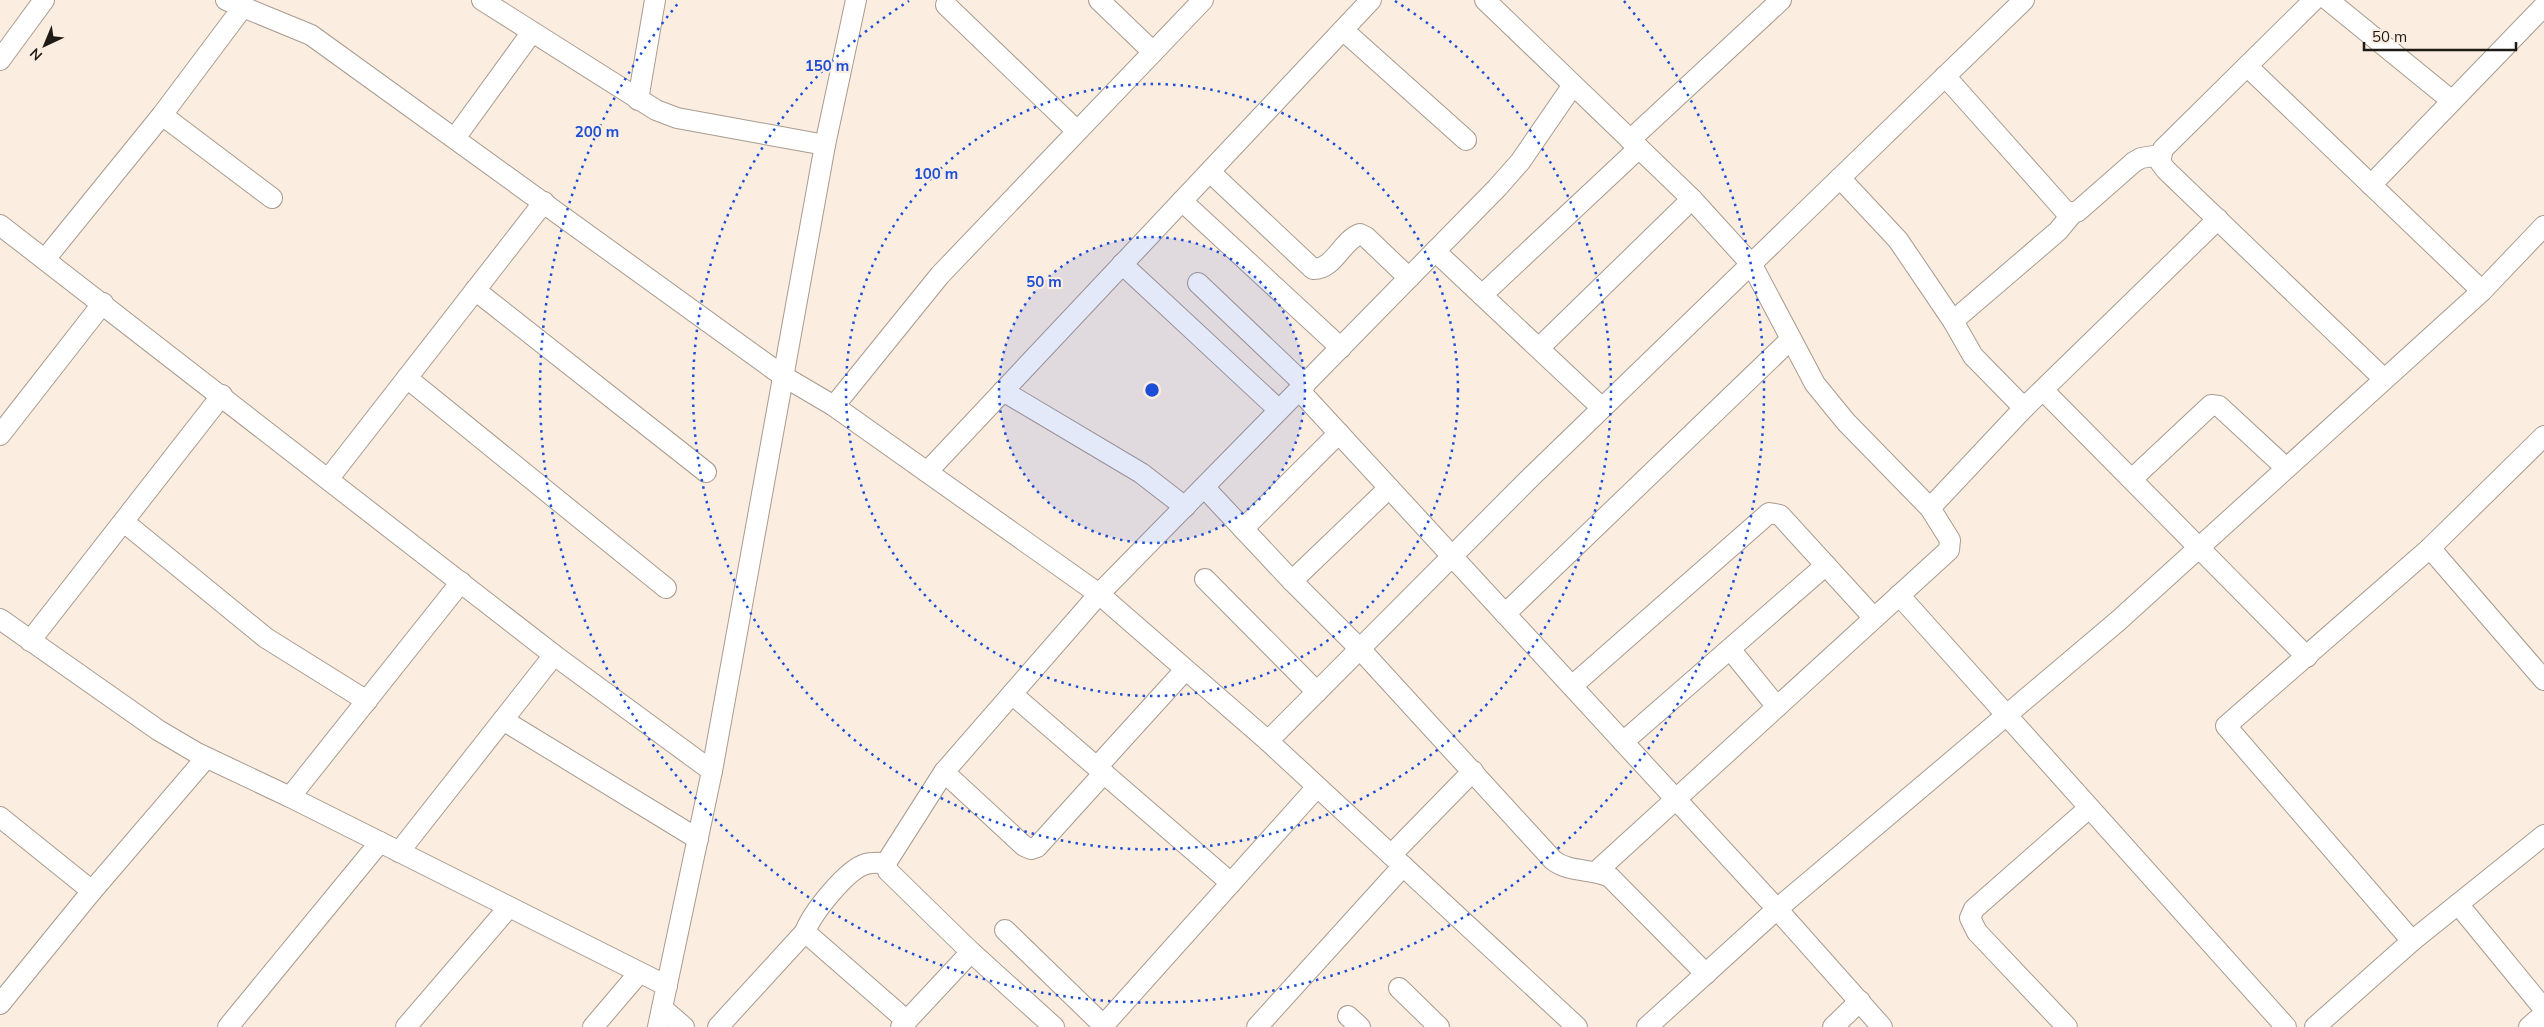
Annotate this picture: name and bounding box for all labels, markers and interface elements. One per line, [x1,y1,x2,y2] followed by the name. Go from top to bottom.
[20,20,70,70] north arrow
[2364,20,2516,52] scale bar
[2372,27,2407,46] text: 50 m
[26,44,46,64] text: N
[805,56,849,75] text: 150 m
[575,122,619,141] text: 200 m
[914,164,958,183] text: 100 m
[1026,272,1062,291] text: 50 m
[1143,381,1161,399] centre of rings

